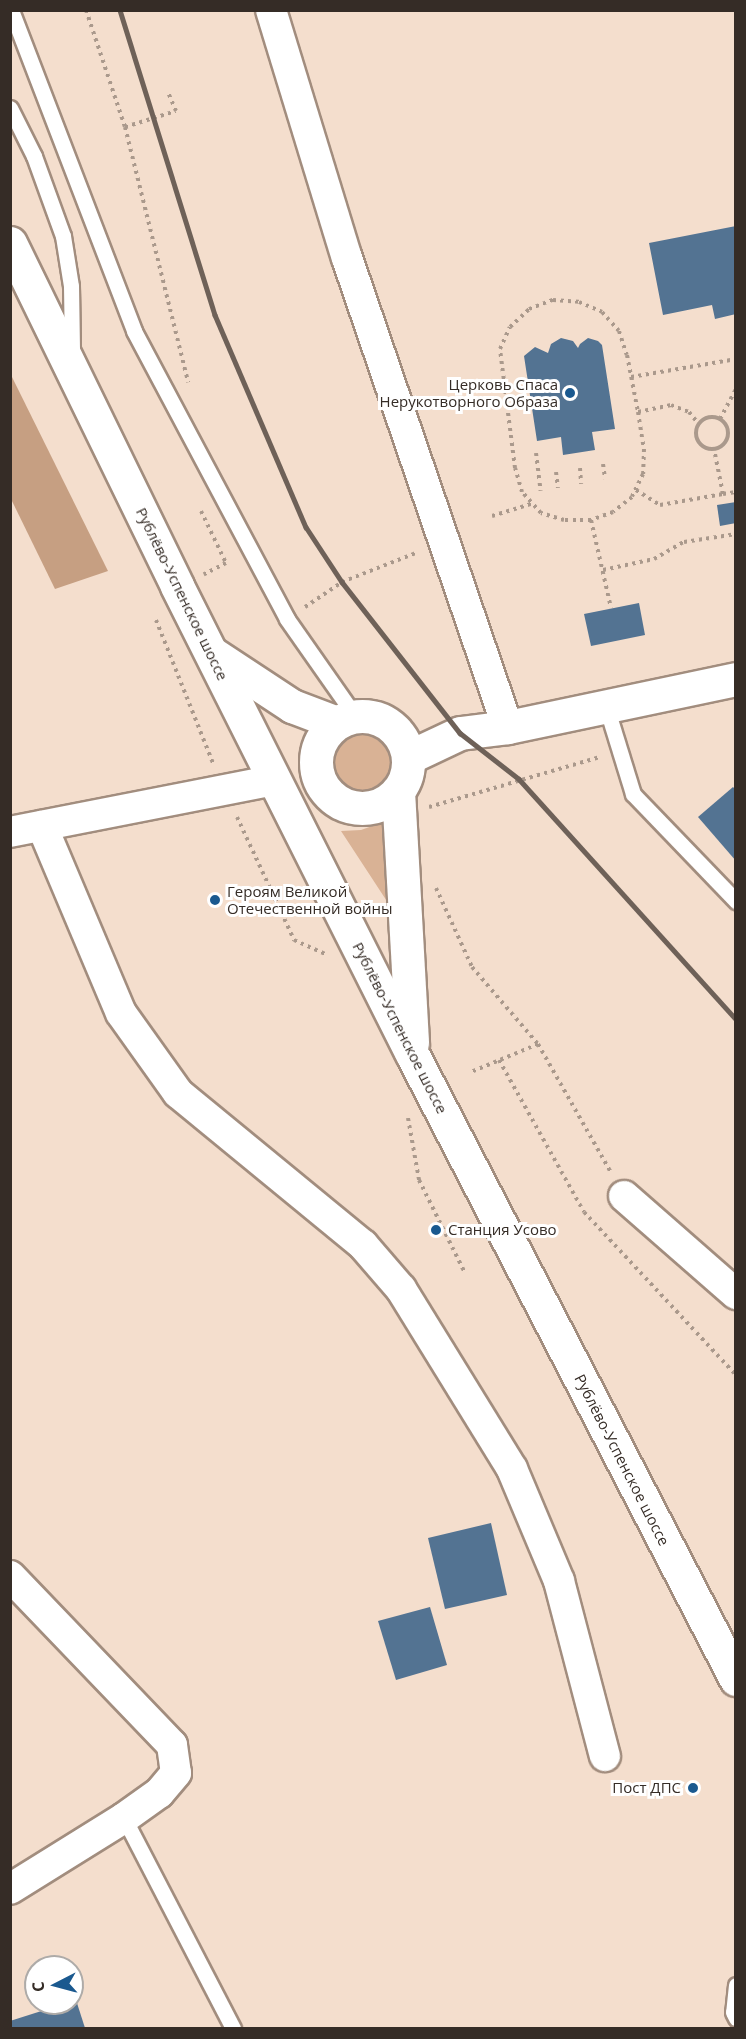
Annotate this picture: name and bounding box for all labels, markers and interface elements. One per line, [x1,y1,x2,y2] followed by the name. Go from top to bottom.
[380,375,558,410] place label: Церковь Спаса Нерукотворного Образа
[563,386,577,400] marker: Церковь Спаса Нерукотворного Образа
[132,505,232,683] street label: Рублёво-Успенское шоссе
[227,882,393,917] place label: Героям Великой Отечественной войны
[208,893,222,907] marker: Героям Великой Отечественной войны
[349,939,451,1117] street label: Рублёво-Успенское шоссе
[448,1221,557,1239] place label: Станция Усово
[429,1223,443,1237] marker: Станция Усово
[571,1371,673,1549] street label: Рублёво-Успенское шоссе
[612,1779,681,1797] place label: Пост ДПС
[686,1781,700,1795] marker: Пост ДПС
[24,1955,84,2015] north arrow
[27,1980,50,1993] text: С

